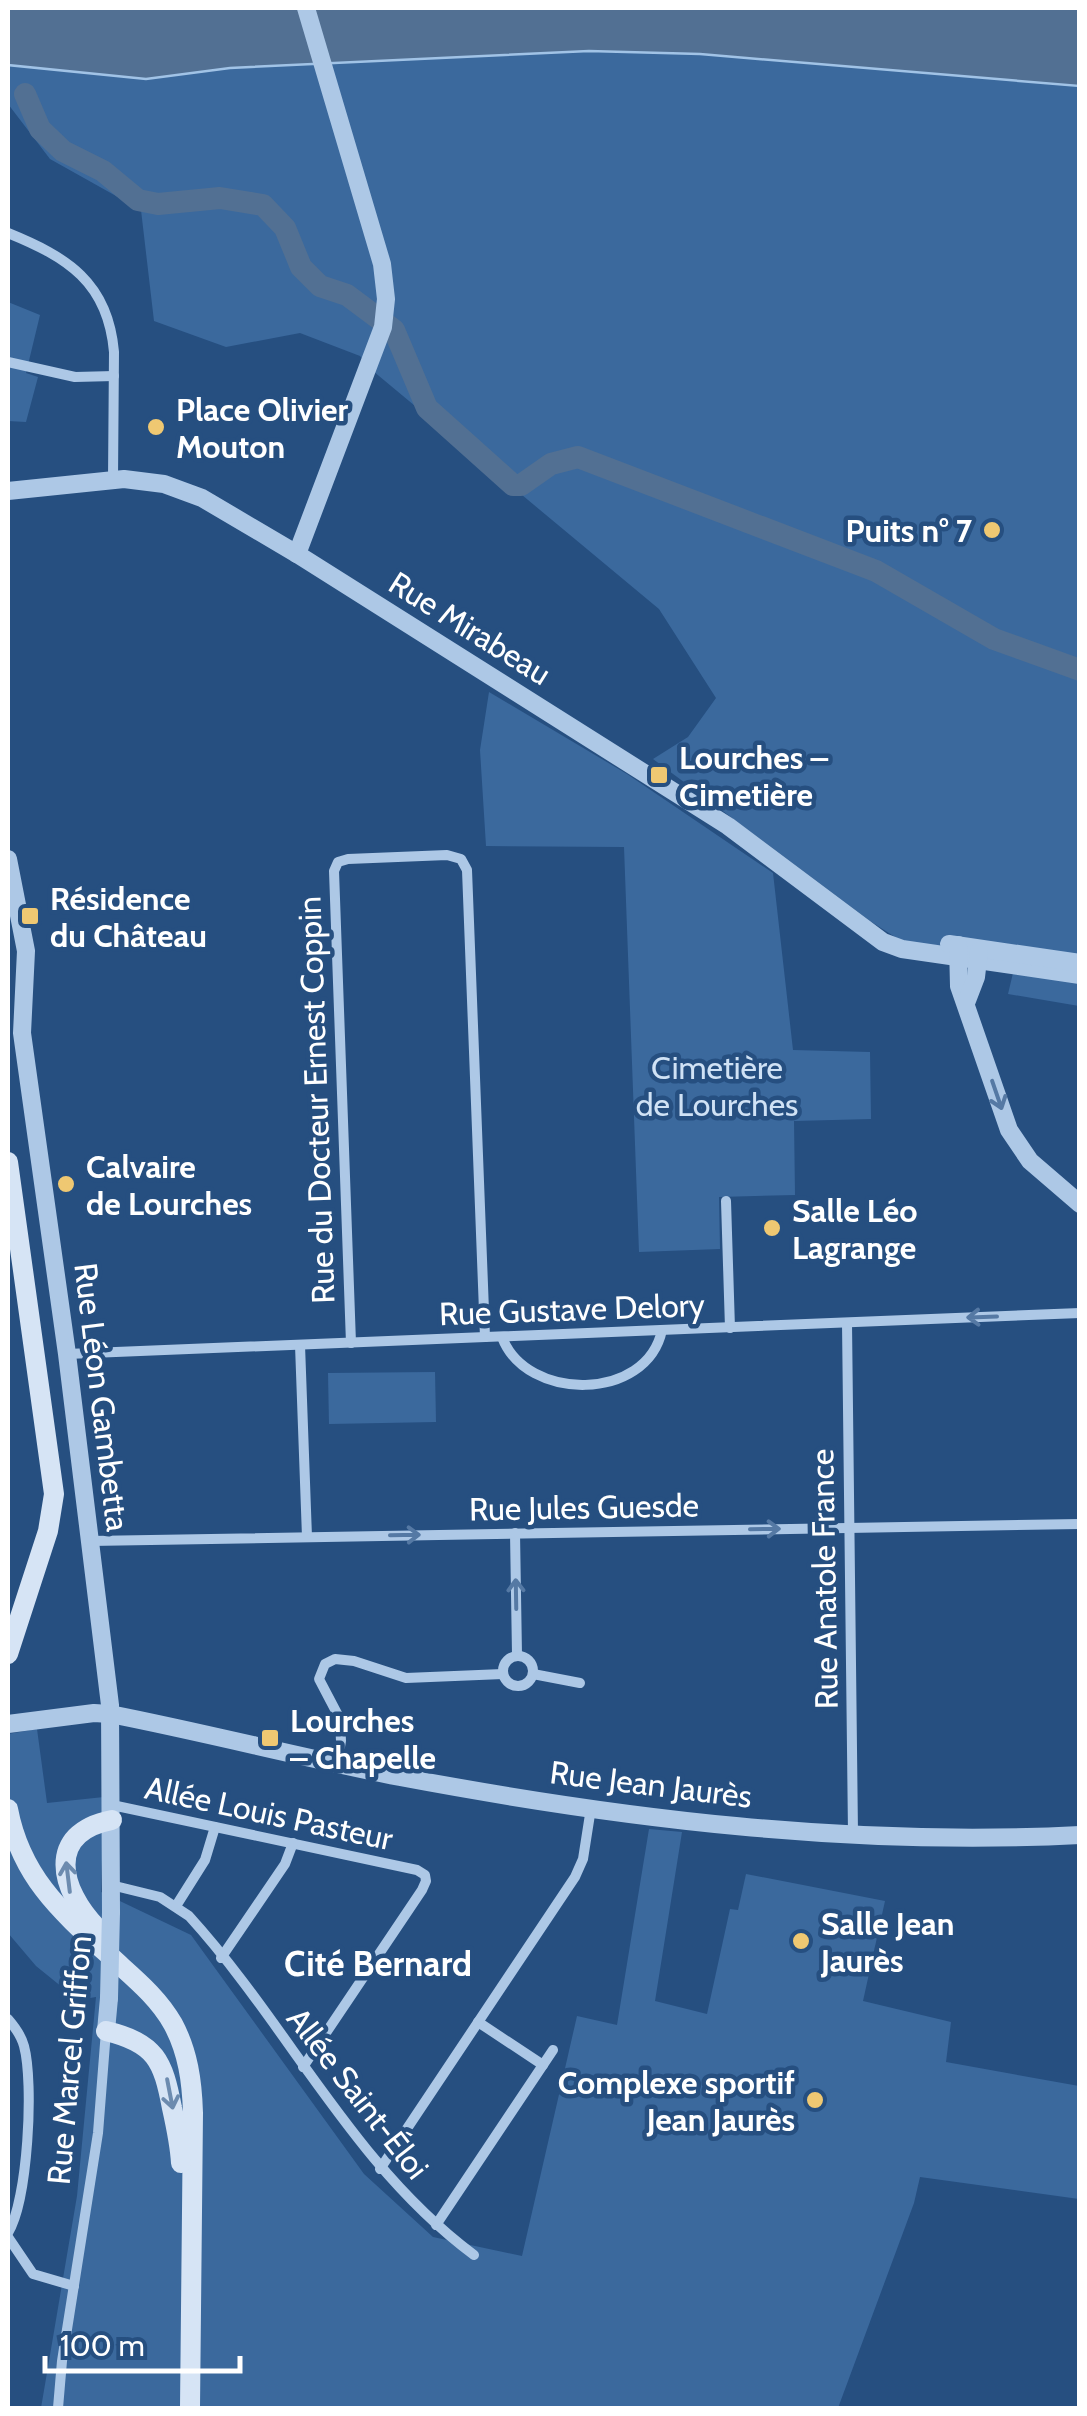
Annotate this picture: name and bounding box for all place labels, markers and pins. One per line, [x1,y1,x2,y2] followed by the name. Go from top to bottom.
[176,390,349,466] place label: Place Olivier Mouton
[145,416,167,438] marker: Place Olivier Mouton
[846,511,973,550] place label: Puits n° 7
[981,519,1003,541] marker: Puits n° 7
[679,738,828,814] place label: Lourches – Cimetière
[648,764,670,786] marker: Lourches – Cimetière
[50,879,207,955] place label: Résidence du Château
[19,905,41,927] marker: Résidence du Château
[86,1147,252,1223] place label: Calvaire de Lourches
[55,1173,77,1195] marker: Calvaire de Lourches
[792,1191,917,1267] place label: Salle Léo Lagrange
[761,1217,783,1239] marker: Salle Léo Lagrange
[290,1701,436,1777] place label: Lourches – Chapelle
[259,1727,281,1749] marker: Lourches – Chapelle
[820,1904,955,1980] place label: Salle Jean Jaurès
[790,1930,812,1952] marker: Salle Jean Jaurès
[558,2063,795,2139] place label: Complexe sportif Jean Jaurès
[804,2089,826,2111] marker: Complexe sportif Jean Jaurès

